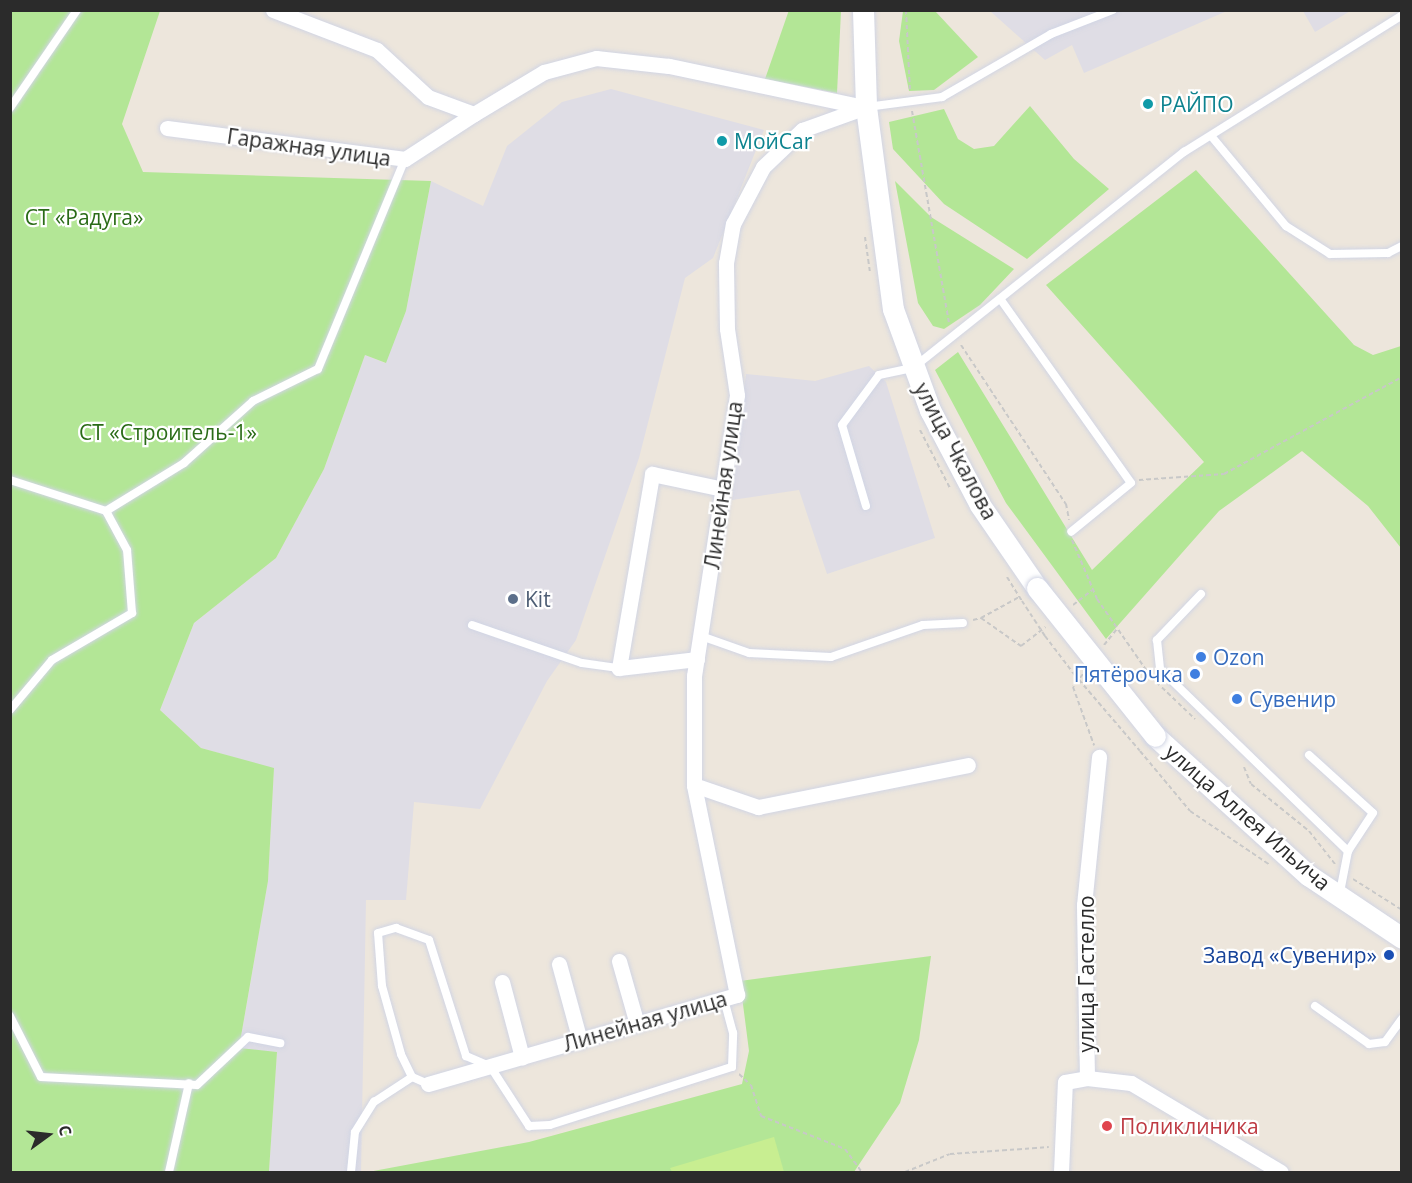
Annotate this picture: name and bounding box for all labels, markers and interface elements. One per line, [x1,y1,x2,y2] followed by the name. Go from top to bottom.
[1160,91,1233,117] place label: РАЙПО
[1141,97,1155,111] marker: РАЙПО
[225,123,393,171] street label: Гаражная улица
[734,128,812,154] place label: МойCar
[715,134,729,148] marker: МойCar
[25,204,143,230] park label: СТ «Радуга»
[909,378,1003,524] street label: улица Чкалова
[699,399,747,571] street label: Линейная улица
[79,419,257,445] park label: СТ «Строитель-1»
[525,586,551,612] place label: Kit
[506,592,520,606] marker: Kit
[1213,644,1265,670] place label: Ozon
[1194,650,1208,664] marker: Ozon
[1074,661,1183,687] place label: Пятёрочка
[1188,667,1202,681] marker: Пятёрочка
[1249,686,1336,712] place label: Сувенир
[1230,692,1244,706] marker: Сувенир
[1160,738,1336,896] street label: улица Аллея Ильича
[1073,895,1099,1053] street label: улица Гастелло
[1203,942,1377,968] place label: Завод «Сувенир»
[1382,948,1396,962] marker: Завод «Сувенир»
[560,986,730,1056] street label: Линейная улица
[18,1105,78,1165] north arrow
[1120,1113,1259,1139] place label: Поликлиника
[1098,1117,1116,1135] marker: Поликлиника
[53,1123,77,1138] text: С

